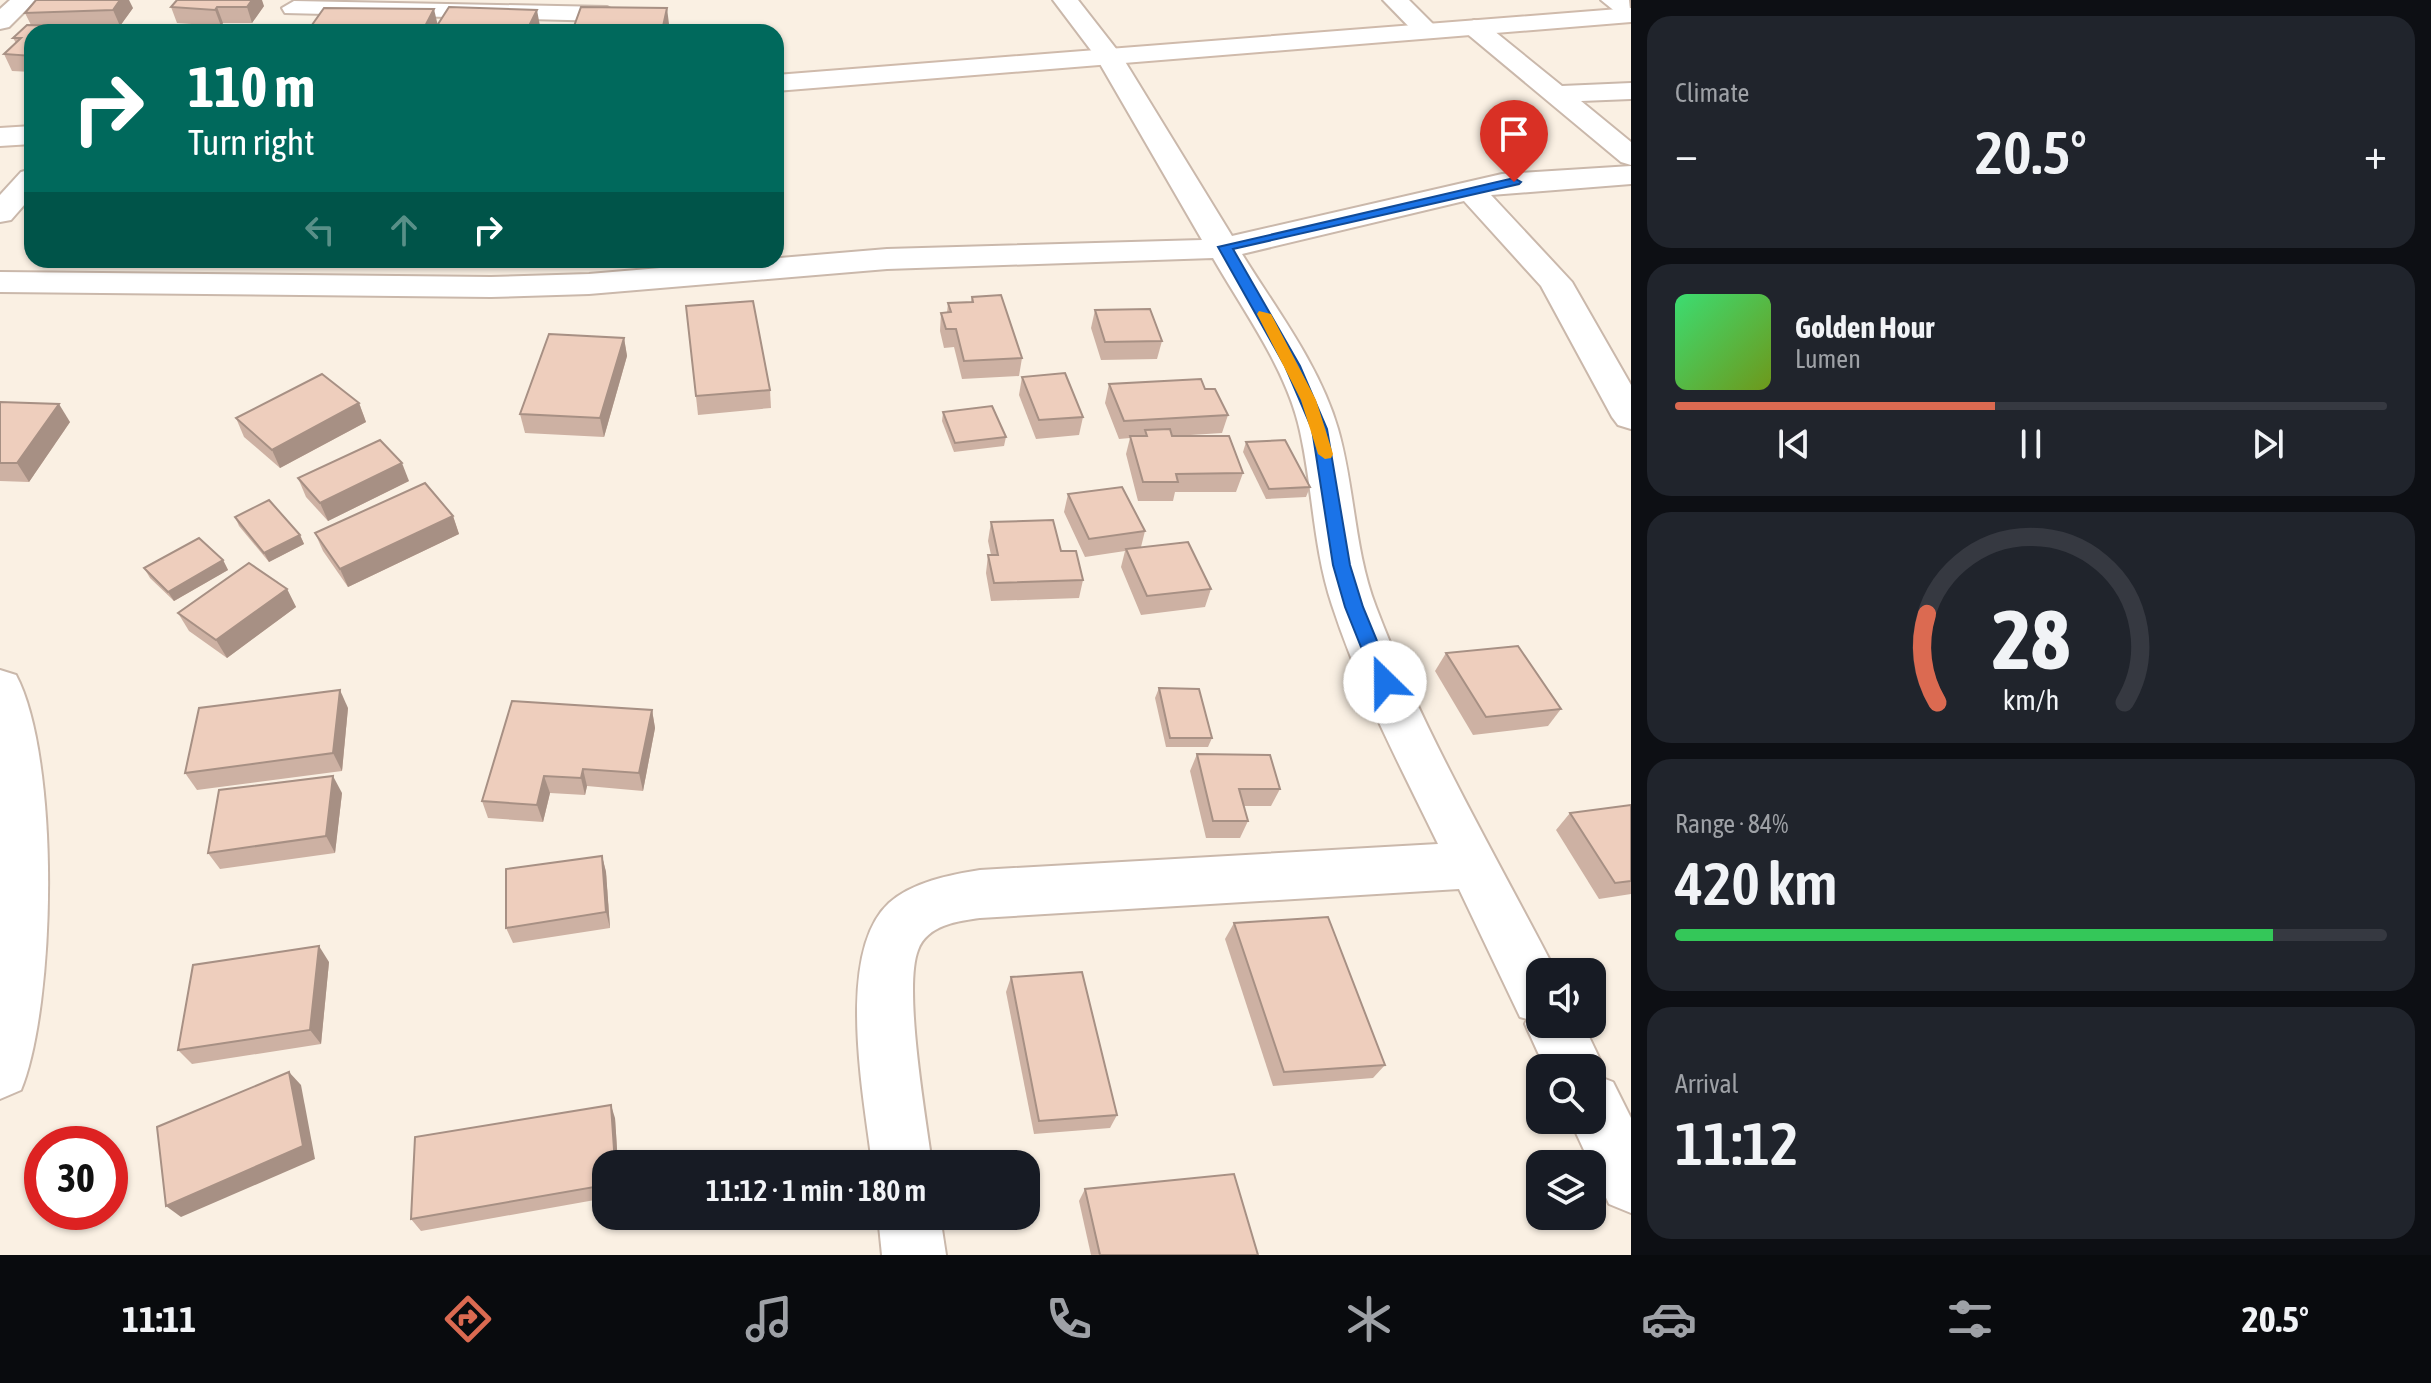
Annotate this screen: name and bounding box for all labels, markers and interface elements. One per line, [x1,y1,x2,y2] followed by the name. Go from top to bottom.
[188,55,315,119] text: 110 m
[56,56,160,160] icon: right
[1675,78,1749,108] text: Climate
[1480,100,1548,182] pin
[1492,112,1536,156] icon: arrive
[1975,118,2087,187] text: 20.5°
[188,121,315,163] text: Turn right
[1675,128,1698,178] text: −
[2364,128,2387,178] text: +
[298,208,342,252] icon: left
[382,208,426,252] icon: ahead
[466,208,510,252] icon: right
[1795,310,1934,344] text: Golden Hour
[1795,344,1861,374] text: Lumen
[1772,422,1816,466] icon: previous
[2009,422,2053,466] icon: pause
[2246,422,2290,466] icon: next
[1992,591,2070,687] text: 28
[1343,640,1427,724] position arrow
[2003,684,2059,717] text: km/h
[1675,809,1788,839] text: Range · 84%
[1675,849,1837,918] text: 420 km
[1526,958,1606,1230] map controls
[1526,958,1606,1038] button: sound
[1526,1054,1606,1134] button: search
[1675,1069,1739,1099] text: Arrival
[1675,1109,1798,1178] text: 11:12
[24,1126,128,1230] speed limit sign: 30
[1526,1150,1606,1230] button: layers
[706,1173,926,1207] text: 11:12 · 1 min · 180 m
[440,1291,496,1347] icon: directions
[741,1291,797,1347] icon: music
[1041,1291,1097,1347] icon: phone
[1341,1291,1397,1347] icon: climate
[1641,1291,1697,1347] icon: car
[1942,1291,1998,1347] icon: filters
[122,1298,196,1340] text: 11:11
[2242,1298,2309,1340] text: 20.5°

